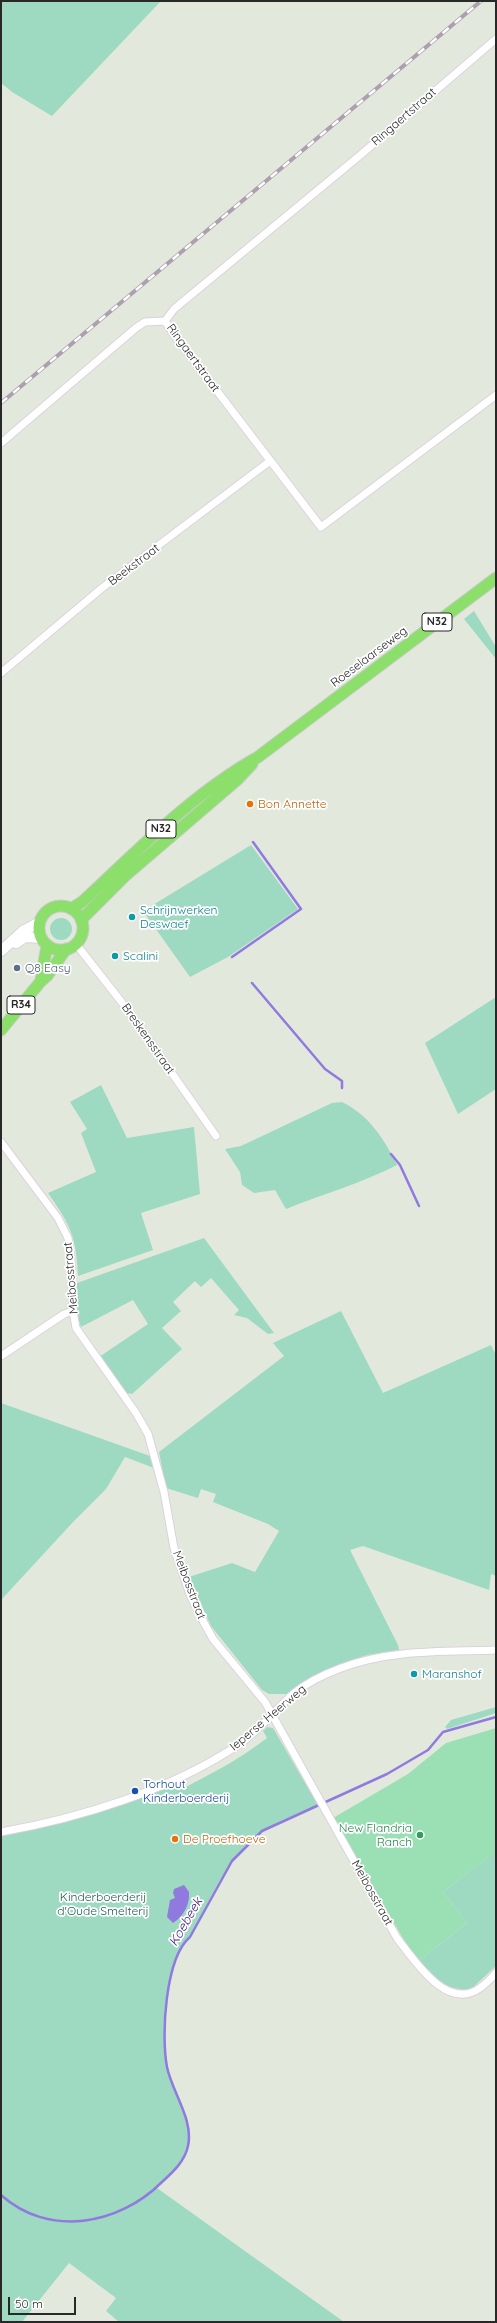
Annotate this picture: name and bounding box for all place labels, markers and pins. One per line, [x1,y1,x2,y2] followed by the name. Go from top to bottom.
[258,797,327,811] place label: Bon Annette
[245,799,255,809] marker: Bon Annette
[140,903,217,931] place label: Schrijnwerken Deswaef
[127,912,137,922] marker: Schrijnwerken Deswaef
[123,949,158,963] place label: Scalini
[110,951,120,961] marker: Scalini
[25,961,71,975] place label: Q8 Easy
[12,963,22,973] marker: Q8 Easy
[422,1667,482,1681] place label: Maranshof
[409,1669,419,1679] marker: Maranshof
[143,1777,229,1805] place label: Torhout Kinderboerderij
[130,1786,140,1796] marker: Torhout Kinderboerderij
[339,1821,412,1849] place label: New Flandria Ranch
[415,1830,425,1840] marker: New Flandria Ranch
[183,1832,265,1846] place label: De Proefhoeve
[170,1834,180,1844] marker: De Proefhoeve

